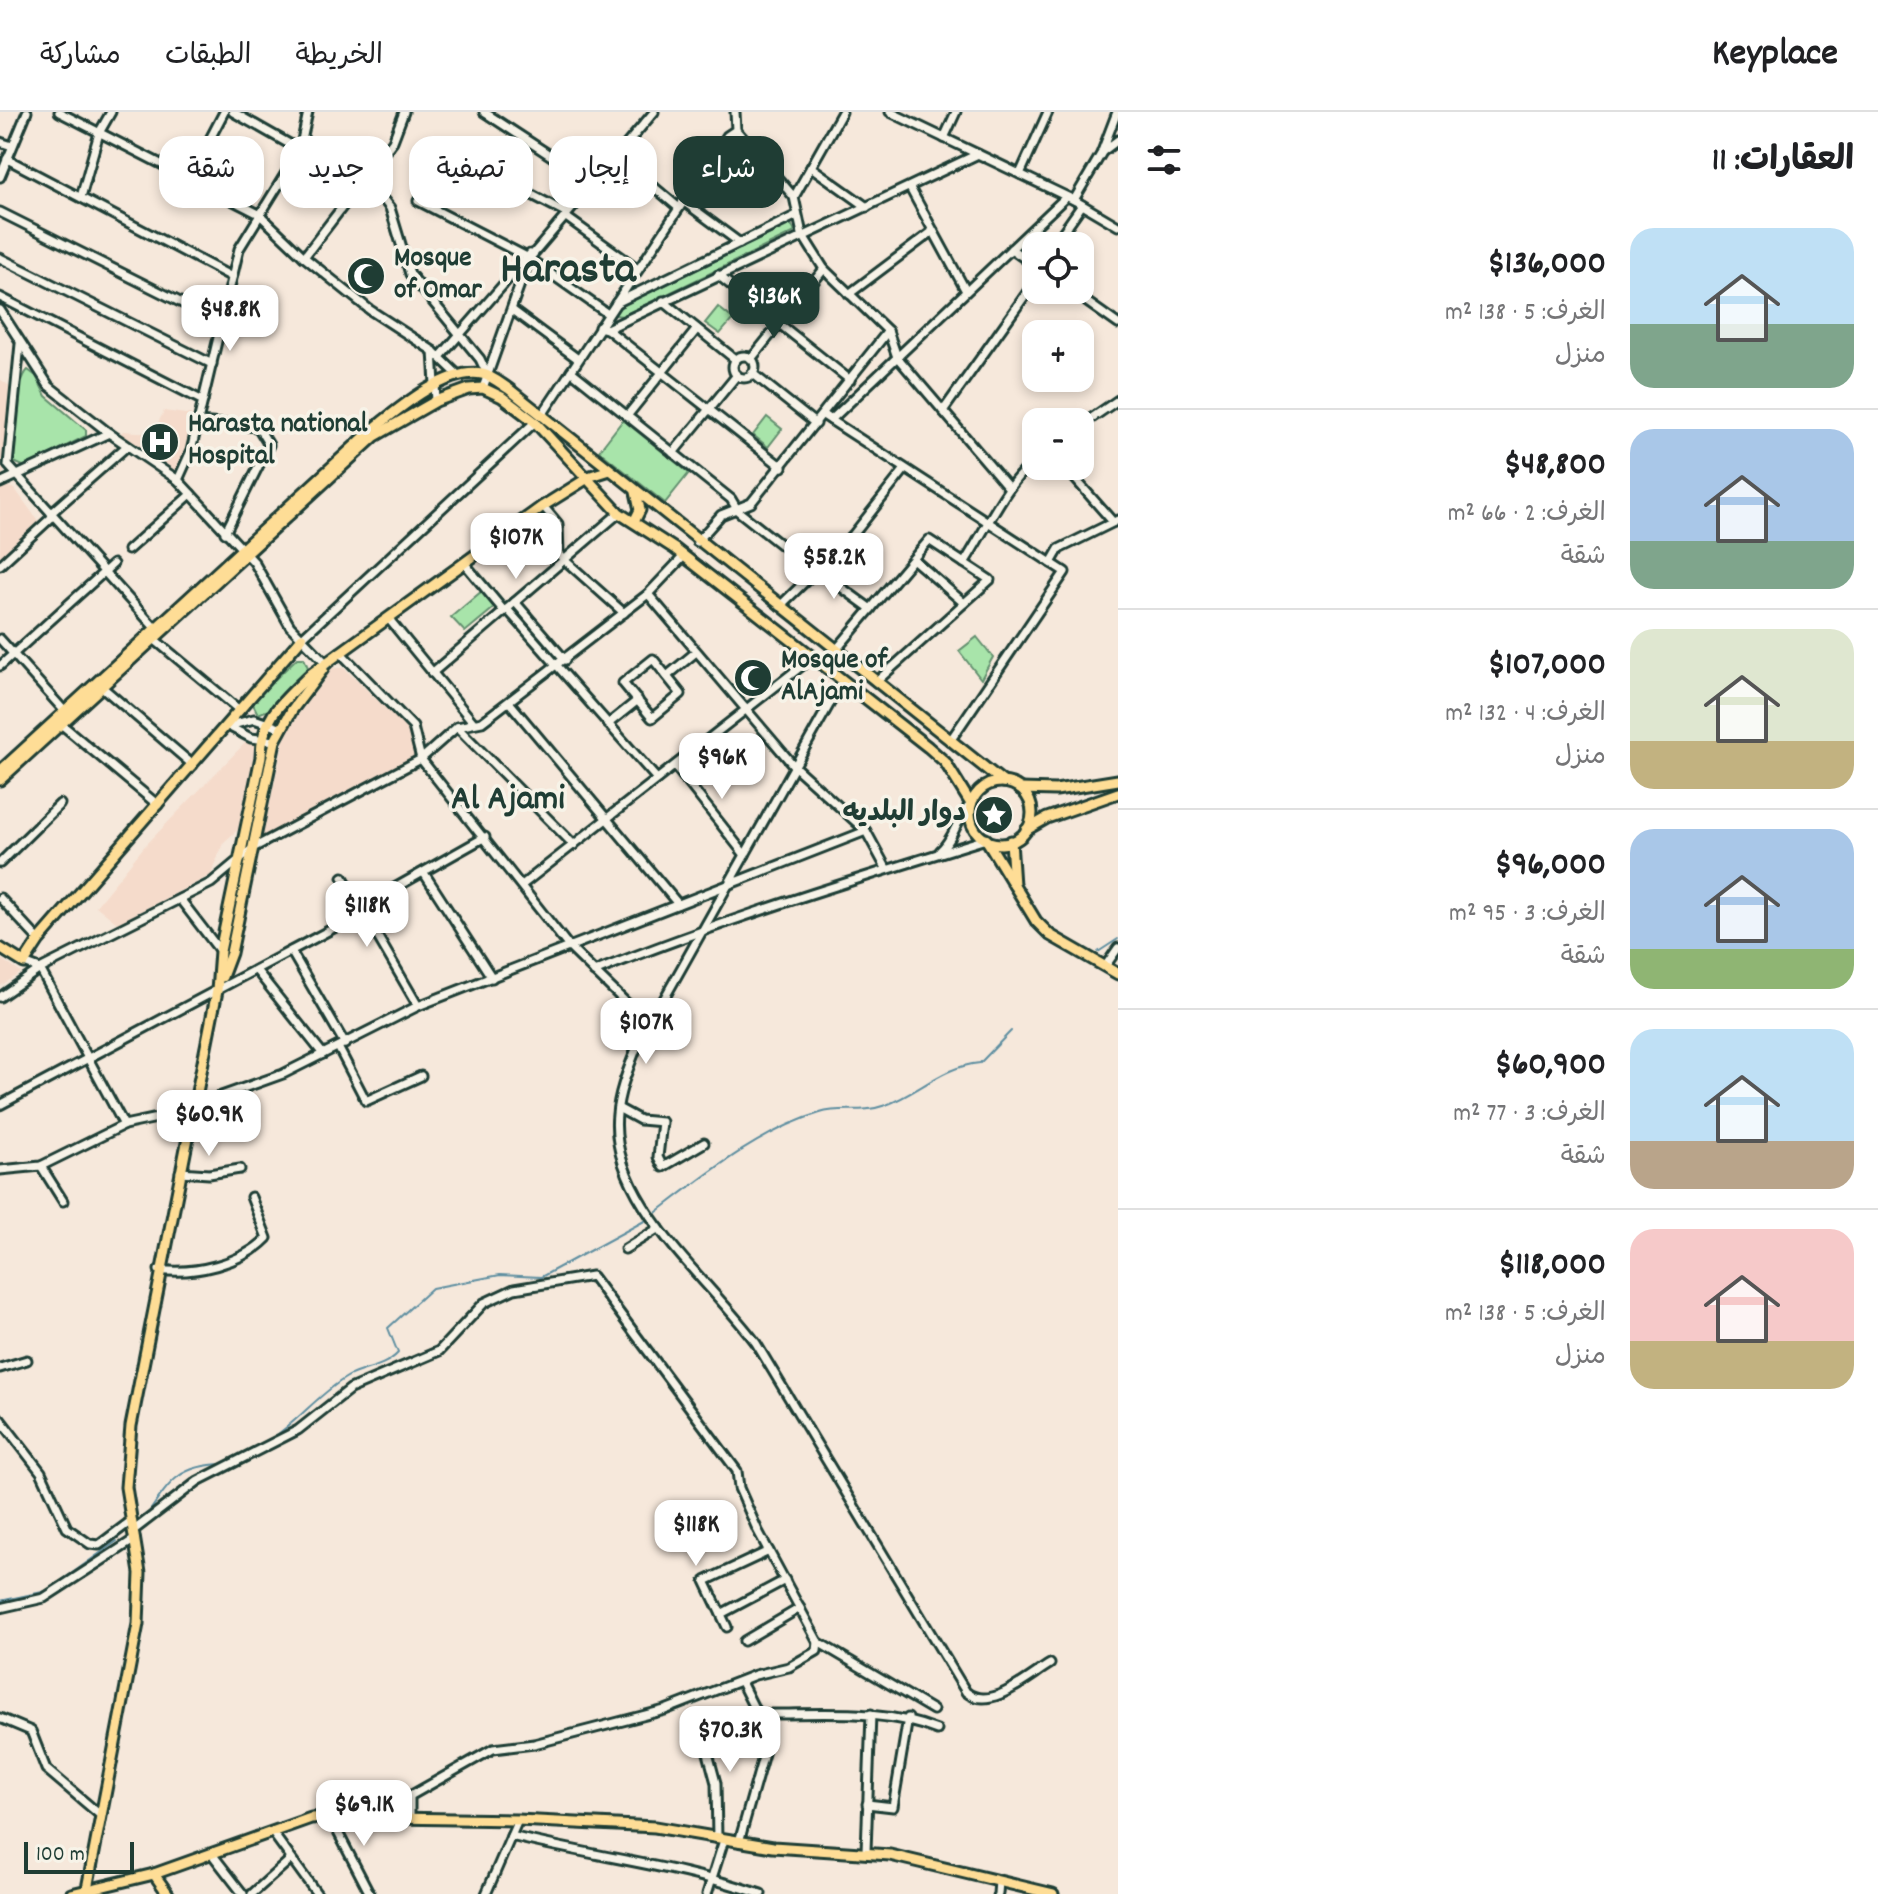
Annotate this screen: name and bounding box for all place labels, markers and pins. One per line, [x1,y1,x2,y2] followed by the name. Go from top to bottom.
[394,240,482,312] place label: Mosque of Omar
[345,255,387,297] mosque icon: Mosque of Omar
[718,272,830,340] pin: $136K
[165,285,295,353] pin: $48.8K
[188,406,368,478] place label: Harasta national Hospital
[139,421,181,463] hospital icon: Harasta national Hospital
[460,513,572,581] pin: $107K
[769,533,899,601] pin: $58.2K
[781,642,888,714] place label: Mosque of AlAjami
[732,657,774,699] mosque icon: Mosque of AlAjami
[675,733,769,801] pin: $96K
[973,794,1015,836] place icon: دوار البلديه
[842,795,966,835] place label: دوار البلديه
[311,881,423,949] pin: $118K
[590,998,702,1066] pin: $107K
[144,1090,274,1158] pin: $60.9K
[640,1500,752,1568] pin: $118K
[665,1706,795,1774] pin: $70.3K
[299,1780,429,1848] pin: $69.1K

